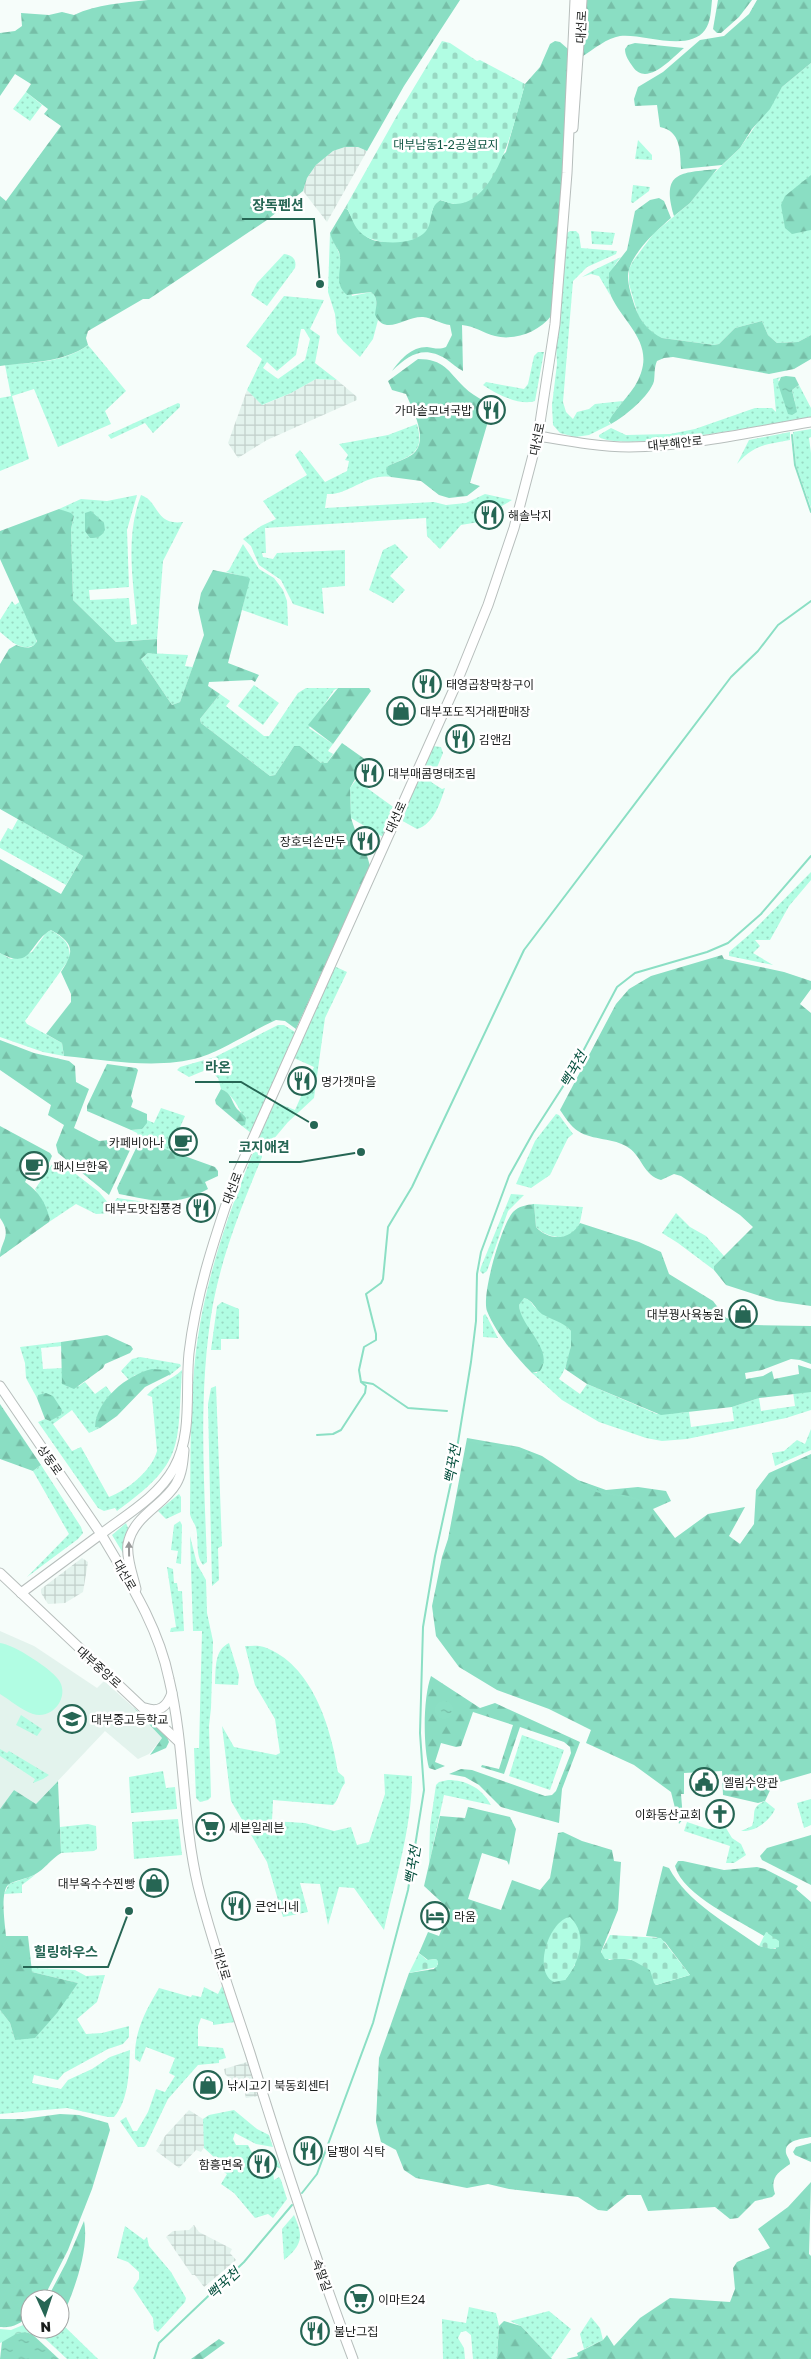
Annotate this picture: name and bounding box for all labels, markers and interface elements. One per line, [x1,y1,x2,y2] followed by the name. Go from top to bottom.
[573,10,589,44] street label: 대선로
[393,137,499,152] park label: 대부남동1-2공설묘지
[242,190,314,219] callout: 장독펜션
[252,196,304,213] text: 장독펜션
[476,395,506,425] restaurant icon: 가마솥모녀국밥
[395,403,472,418] place label: 가마솥모녀국밥
[526,421,548,457] street label: 대선로
[647,433,703,453] street label: 대부해안로
[474,500,504,530] restaurant icon: 해솔낙지
[508,508,552,523] place label: 해솔낙지
[412,669,442,699] restaurant icon: 태영곱창막창구이
[446,677,534,692] place label: 태영곱창막창구이
[386,696,416,726] shop icon: 대부포도직거래판매장
[420,704,530,719] place label: 대부포도직거래판매장
[445,724,475,754] restaurant icon: 김앤김
[479,732,512,747] place label: 김앤김
[354,758,384,788] restaurant icon: 대부매콤명태조림
[388,766,476,781] place label: 대부매콤명태조림
[382,799,410,835] street label: 대선로
[350,826,380,856] restaurant icon: 장호덕손만두
[280,834,346,849] place label: 장호덕손만두
[556,1047,590,1090] water label: 뻑꾹천
[195,1053,241,1082] callout: 라온
[205,1058,231,1075] text: 라온
[287,1066,317,1096] restaurant icon: 명가갯마을
[321,1074,376,1089] place label: 명가갯마을
[168,1127,198,1157] cafe icon: 카페비아나
[229,1133,300,1162] callout: 코지애견
[109,1135,164,1150] place label: 카페비아나
[238,1138,290,1155] text: 코지애견
[19,1151,49,1181] cafe icon: 패시브한옥
[53,1159,108,1174] place label: 패시브한옥
[219,1170,245,1206] street label: 대선로
[186,1193,216,1223] restaurant icon: 대부도맛집풍경
[105,1201,182,1216] place label: 대부도맛집풍경
[728,1299,758,1329] shop icon: 대부꿩사육농원
[647,1307,724,1322] place label: 대부꿩사육농원
[34,1442,66,1478] street label: 상동로
[440,1442,464,1485] water label: 뻑꾹천
[125,1541,133,1557] one-way arrow
[110,1557,140,1593] street label: 대선로
[73,1643,125,1691] street label: 대부중앙로
[57,1704,87,1734] school or university icon: 대부중고등학교
[91,1712,168,1727] place label: 대부중고등학교
[689,1767,719,1797] public building icon: 엘림수양관
[723,1775,778,1790] place label: 엘림수양관
[705,1799,735,1829] church icon: 이화동산교회
[635,1807,701,1822] place label: 이화동산교회
[195,1812,225,1842] supermarket icon: 세븐일레븐
[229,1820,284,1835] place label: 세븐일레븐
[401,1843,424,1885] water label: 뻑꾹천
[139,1868,169,1898] shop icon: 대부옥수수찐빵
[58,1876,135,1891] place label: 대부옥수수찐빵
[221,1891,251,1921] restaurant icon: 큰언니네
[255,1899,299,1914] place label: 큰언니네
[420,1901,450,1931] hotel icon: 라움
[454,1909,476,1924] place label: 라움
[23,1938,108,1967] callout: 힐링하우스
[34,1943,98,1960] text: 힐링하우스
[210,1946,234,1982] street label: 대선로
[193,2070,223,2100] shop icon: 낚시고기 북동회센터
[227,2078,329,2093] place label: 낚시고기 북동회센터
[293,2136,323,2166] restaurant icon: 달팽이 식탁
[327,2144,385,2159] place label: 달팽이 식탁
[247,2149,277,2179] restaurant icon: 함흥면옥
[199,2157,243,2172] place label: 함흥면옥
[309,2257,335,2293] street label: 속말길
[203,2263,244,2302] water label: 뻑꾹천
[344,2284,374,2314] supermarket icon: 이마트24
[20,2289,70,2339] north arrow
[378,2292,425,2307] place label: 이마트24
[300,2316,330,2346] restaurant icon: 불난그집
[40,2319,51,2336] text: N
[334,2324,378,2339] place label: 불난그집

